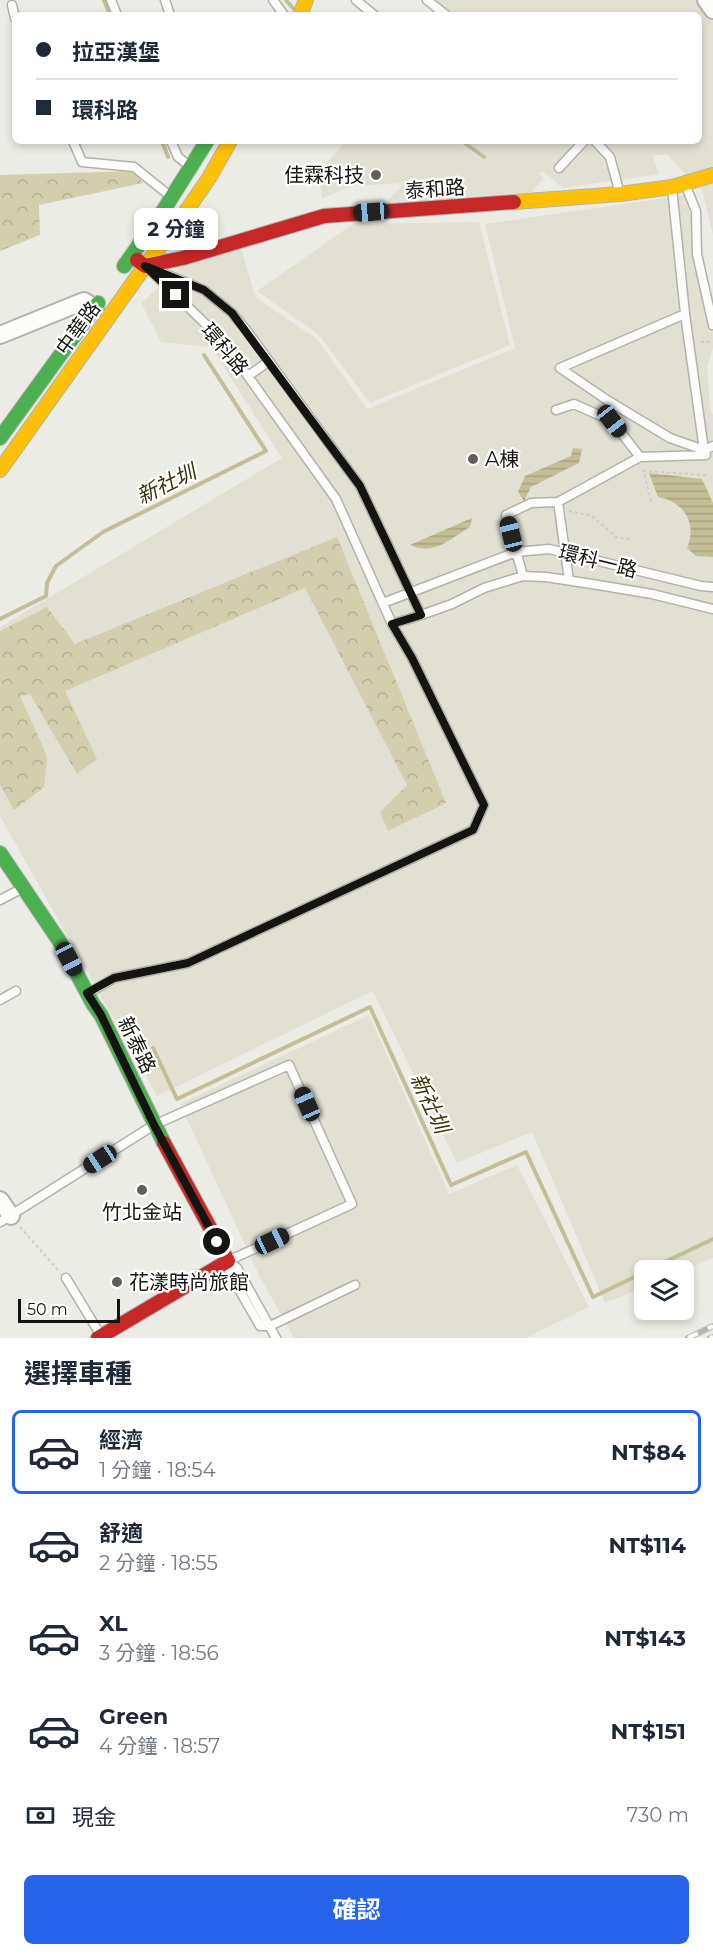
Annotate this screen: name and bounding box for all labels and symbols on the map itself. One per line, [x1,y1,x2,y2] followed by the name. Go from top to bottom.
[284,163,364,187] place label: 佳霖科技
[369,168,383,182] marker: 佳霖科技
[404,175,466,203] street label: 泰和路
[352,202,390,222] car
[134,208,218,250] callout: 2 分鐘
[162,281,189,308] route end
[51,297,105,359] street label: 中華路
[197,318,253,380] street label: 環科路
[594,401,630,441] car
[485,447,519,471] place label: A棟
[466,452,480,466] marker: A棟
[132,458,202,509] water label: 新社圳
[498,514,524,554] car
[556,540,640,582] street label: 環科一路
[53,939,85,979] car
[113,1013,161,1077] street label: 新泰路
[405,1069,456,1140] water label: 新社圳
[291,1084,323,1124] car
[80,1142,120,1176] car
[135,1183,149,1197] marker: 竹北金站
[102,1200,182,1224] place label: 竹北金站
[252,1225,292,1257] car
[203,1228,230,1255] route start
[129,1270,249,1294] place label: 花漾時尚旅館
[110,1275,124,1289] marker: 花漾時尚旅館
[18,1296,120,1324] scale bar

